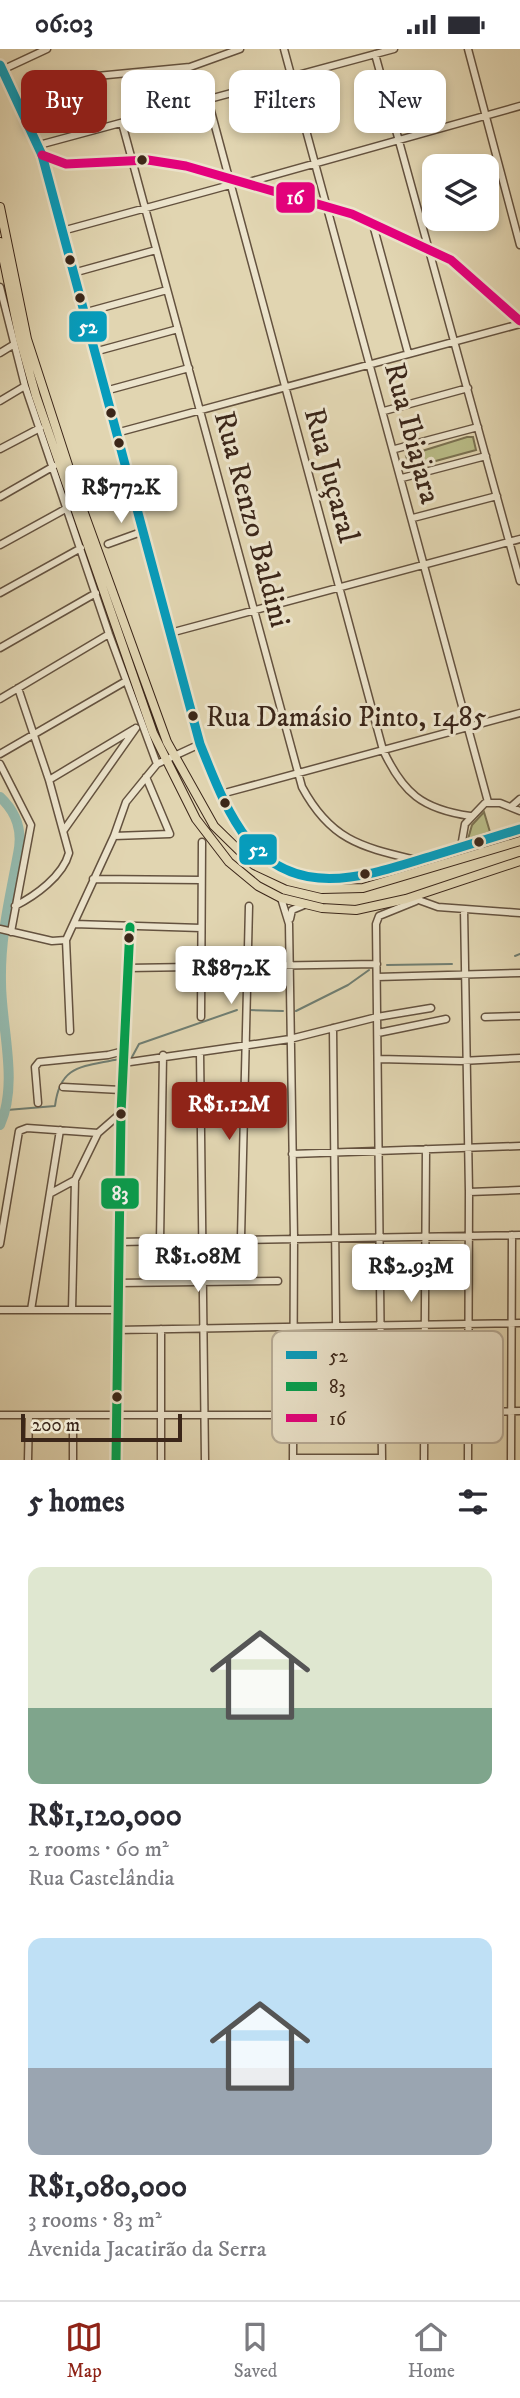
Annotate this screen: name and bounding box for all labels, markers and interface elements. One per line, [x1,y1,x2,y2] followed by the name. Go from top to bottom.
[35,8,93,41] text: 06:03
[21,70,107,133] chip: Buy
[121,70,215,133] chip: Rent
[229,70,340,133] chip: Filters
[354,70,446,133] chip: New
[135,153,149,167] unlabelled marker
[422,154,499,231] map controls
[422,154,499,231] button: layers
[275,181,316,214] line badge: 16
[287,187,305,210] text: 16
[63,253,77,267] unlabelled marker
[73,291,87,305] unlabelled marker
[68,310,108,343] line badge: 52
[78,316,98,339] text: 52
[375,359,448,508] street label: Rua Ibiajara
[295,404,366,547] street label: Rua Juçaral
[104,406,118,420] unlabelled marker
[205,407,298,632] street label: Rua Renzo Baldini
[112,436,126,450] unlabelled marker
[64,465,178,525] pin: R$772K
[81,473,161,502] text: R$772K
[206,700,486,735] place label: Rua Damásio Pinto, 1485
[186,709,200,723] marker: Rua Damásio Pinto, 1485
[218,796,232,810] unlabelled marker
[238,833,278,866] line badge: 52
[472,835,486,849] unlabelled marker
[248,839,268,862] text: 52
[358,867,372,881] unlabelled marker
[122,931,136,945] unlabelled marker
[174,947,288,1006] pin: R$872K
[192,954,270,983] text: R$872K
[164,1083,294,1142] pin: R$1.12M
[188,1090,270,1119] text: R$1.12M
[114,1107,128,1121] unlabelled marker
[100,1177,140,1210] line badge: 83
[112,1183,128,1206] text: 83
[133,1235,263,1294] pin: R$1.08M
[155,1242,241,1271] text: R$1.08M
[346,1245,476,1304] pin: R$2.93M
[368,1252,454,1281] text: R$2.93M
[272,1331,503,1443] legend
[329,1345,348,1368] text: 52
[329,1376,346,1399] text: 83
[110,1390,124,1404] unlabelled marker
[329,1408,347,1431] text: 16
[21,1411,182,1443] scale bar
[32,1414,80,1437] text: 200 m
[454,1483,492,1521] icon: filters
[28,1484,124,1521] text: 5 homes
[197,1612,323,1738] icon: home
[28,1798,182,1835] text: R$1,120,000
[28,1835,169,1864] text: 2 rooms · 60 m²
[28,1864,175,1893] text: Rua Castelândia
[197,1983,323,2109] icon: home
[28,2169,187,2206] text: R$1,080,000
[28,2206,162,2235] text: 3 rooms · 83 m²
[28,2235,266,2264] text: Avenida Jacatirão da Serra
[65,2318,103,2383] tab: Map
[234,2318,277,2383] tab: Saved
[408,2318,455,2383] tab: Home

